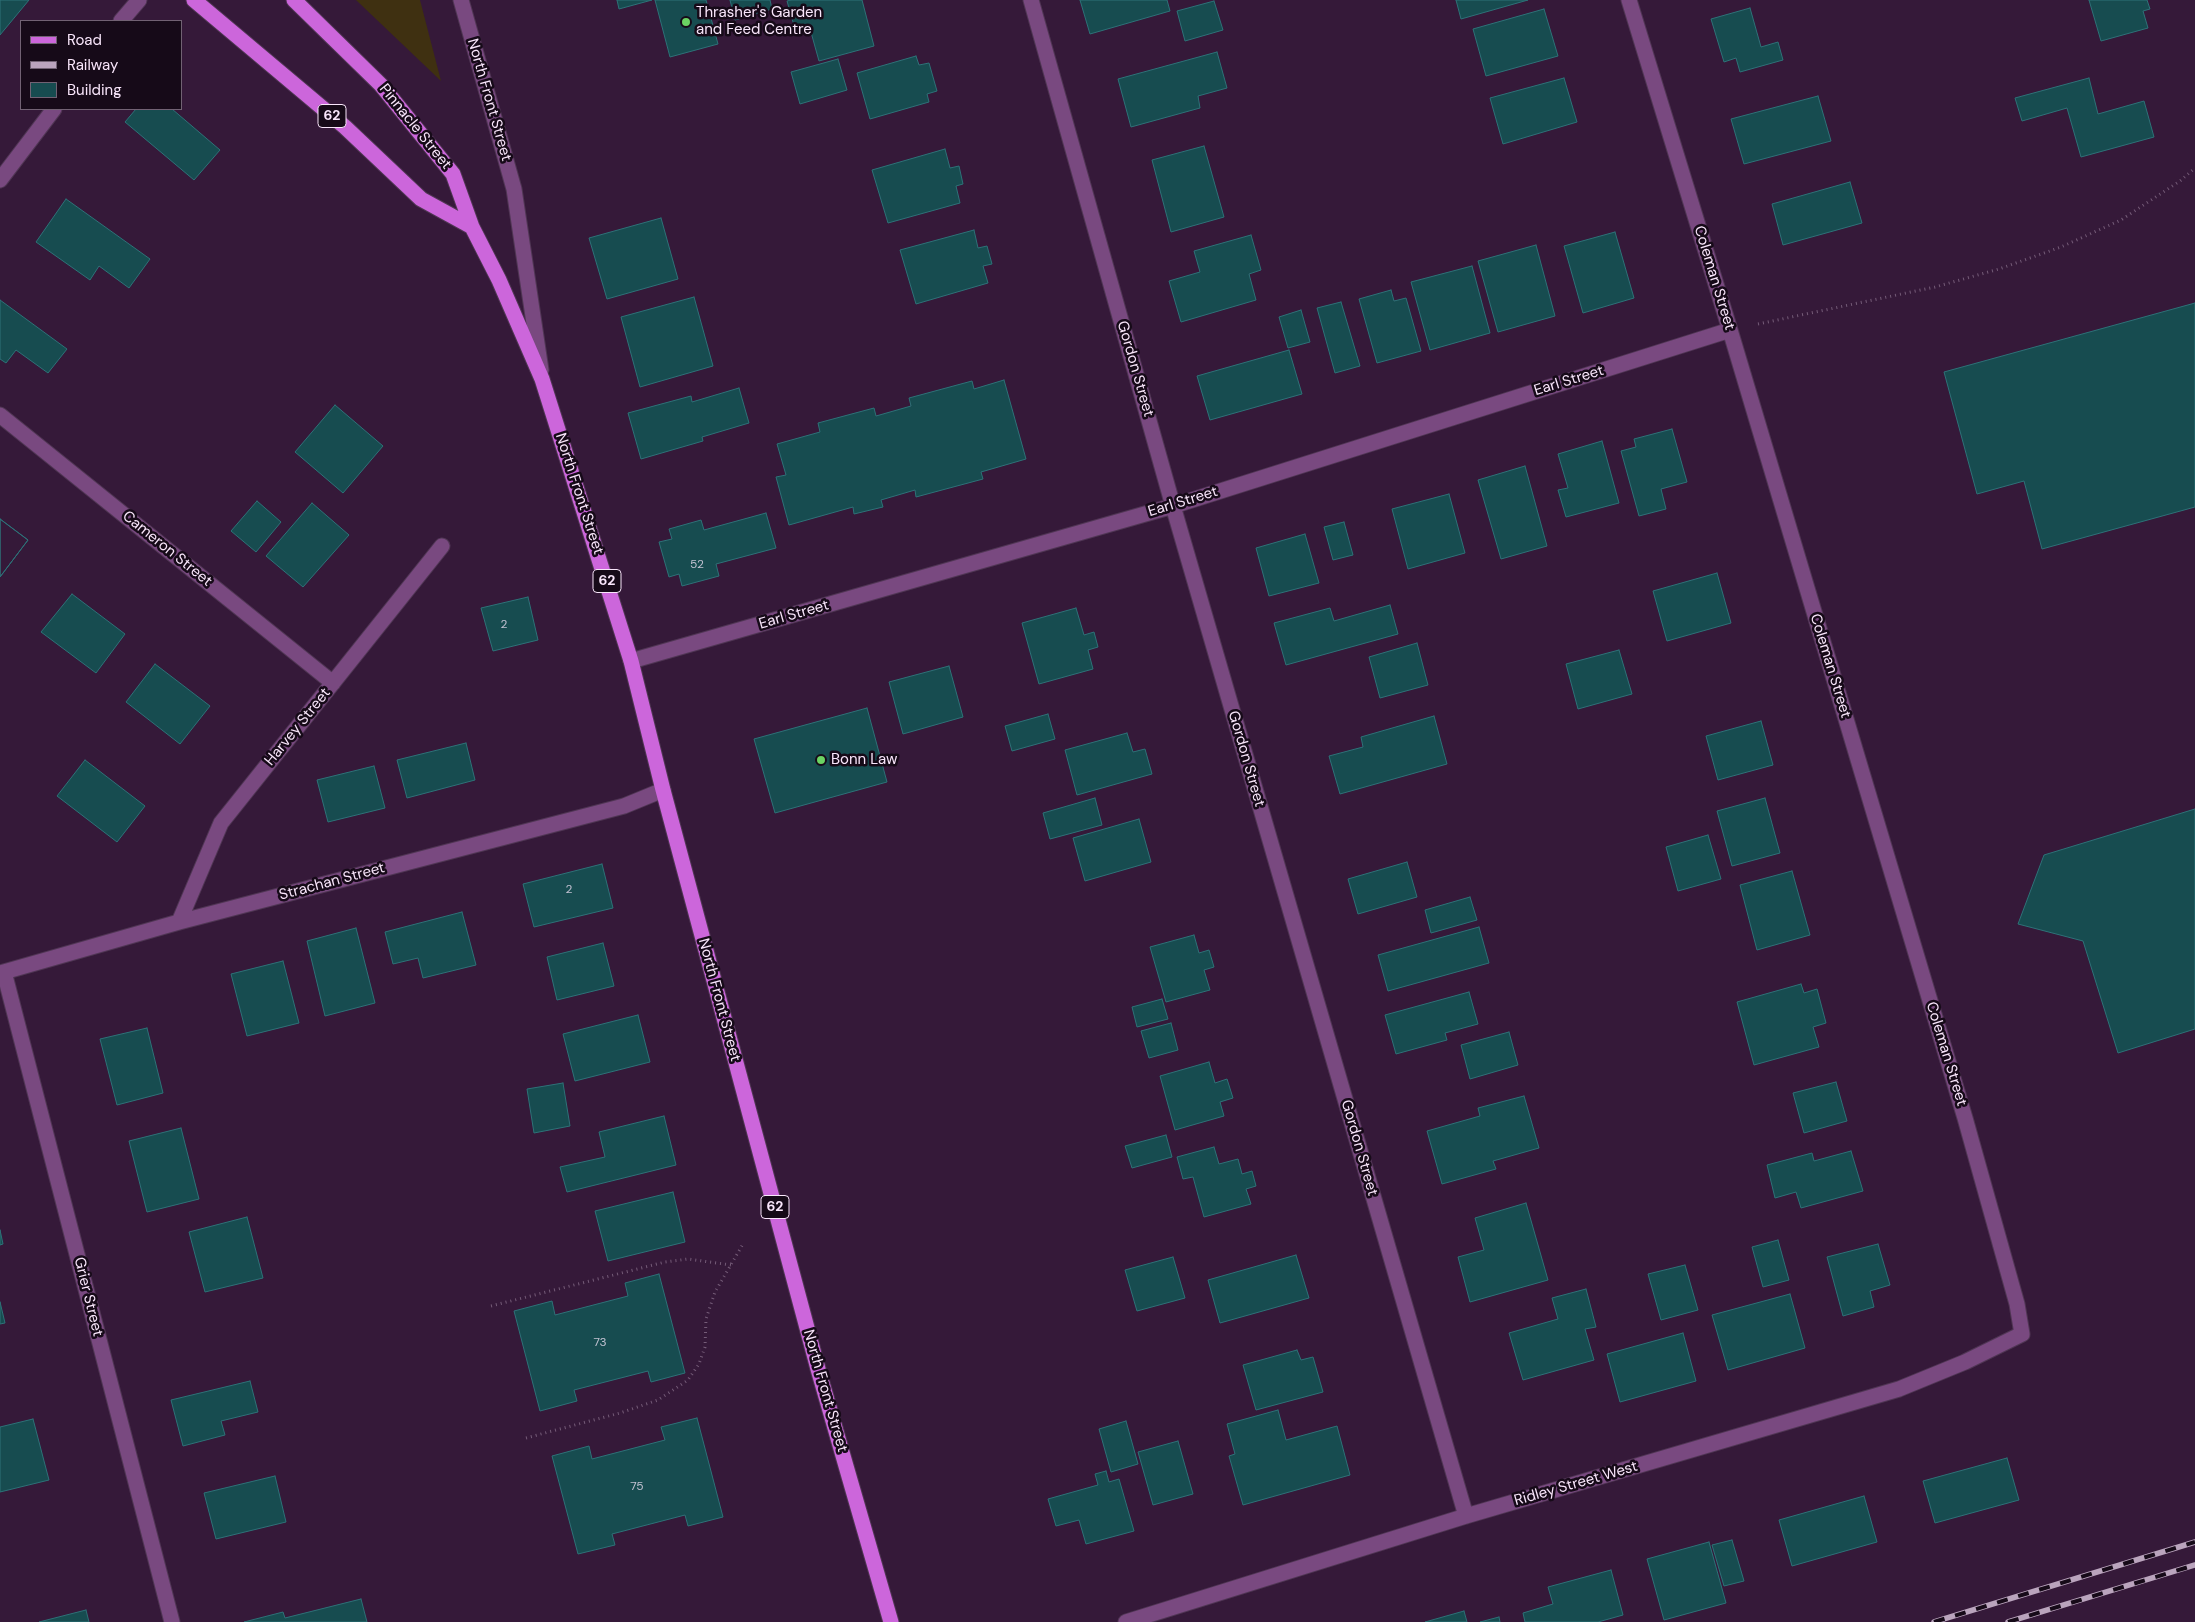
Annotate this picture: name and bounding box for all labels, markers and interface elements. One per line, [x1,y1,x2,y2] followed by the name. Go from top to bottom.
[696,4,822,39] place label: Thrasher's Garden and Feed Centre
[680,16,692,28] marker: Thrasher's Garden and Feed Centre
[20,20,182,110] legend
[67,30,102,50] text: Road
[463,37,515,163] street label: North Front Street
[67,55,118,75] text: Railway
[67,80,122,100] text: Building
[375,81,455,173] street label: Pinnacle Street
[318,104,346,128] road number: 62
[1690,224,1738,332] street label: Coleman Street
[1113,319,1157,419] street label: Gordon Street
[1532,362,1606,400] street label: Earl Street
[551,431,607,557] street label: North Front Street
[1146,483,1220,521] street label: Earl Street
[119,507,215,591] street label: Cameron Street
[690,558,704,572] house number: 52
[593,570,621,592] road number: 62
[757,596,831,634] street label: Earl Street
[1806,612,1854,720] street label: Coleman Street
[501,618,507,632] house number: 2
[261,685,335,769] street label: Harvey Street
[1224,709,1268,809] street label: Gordon Street
[831,751,898,769] place label: Bonn Law
[815,754,827,766] marker: Bonn Law
[277,859,387,905] street label: Strachan Street
[566,883,572,897] house number: 2
[694,937,744,1063] street label: North Front Street
[1922,1000,1970,1108] street label: Coleman Street
[1337,1098,1381,1198] street label: Gordon Street
[761,1196,789,1218] road number: 62
[69,1255,107,1339] street label: Grier Street
[799,1328,851,1454] street label: North Front Street
[593,1336,607,1350] house number: 73
[1512,1458,1640,1510] street label: Ridley Street West
[630,1480,644,1494] house number: 75

